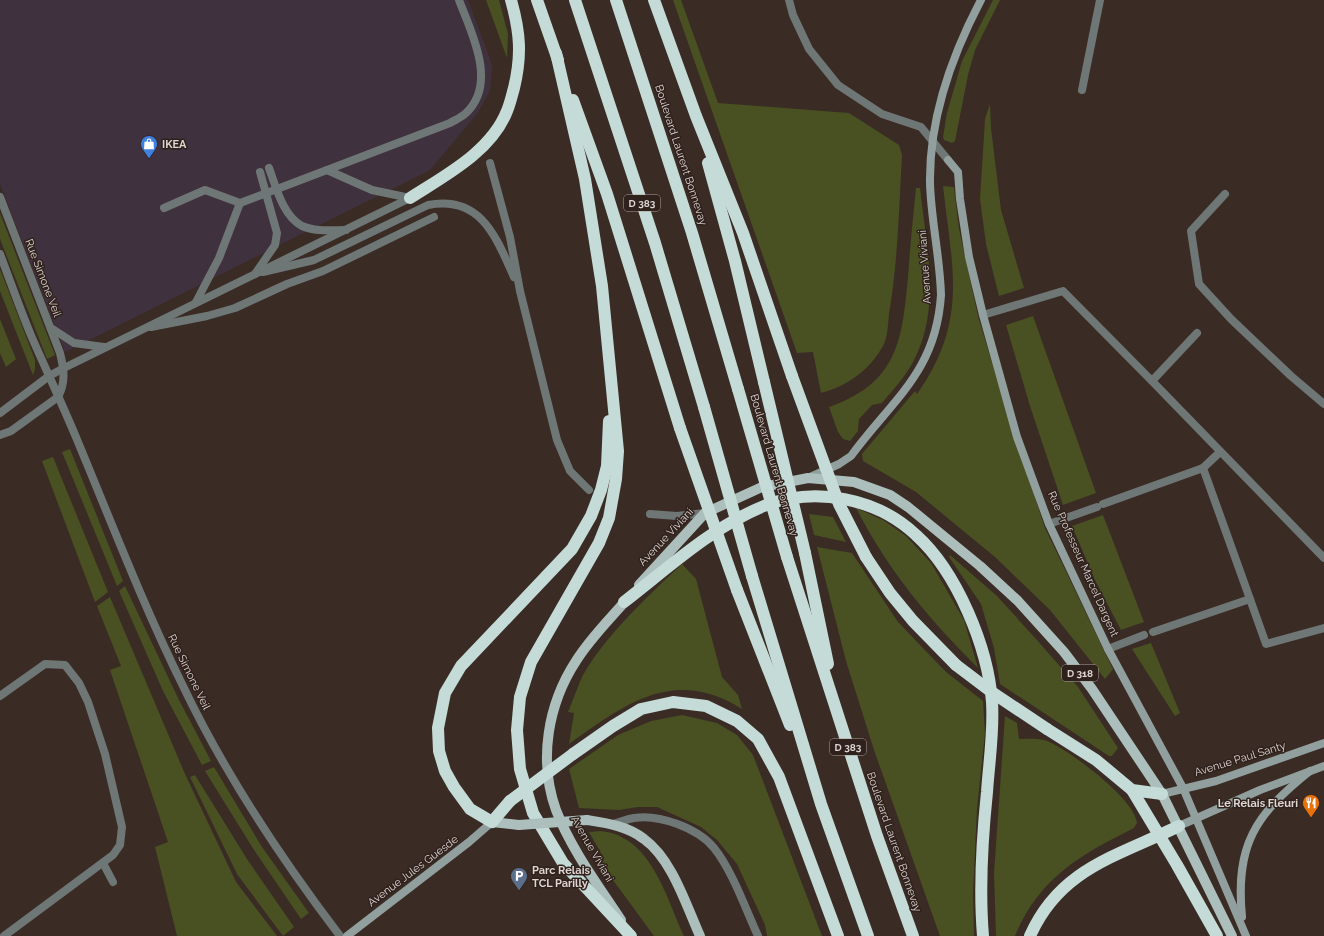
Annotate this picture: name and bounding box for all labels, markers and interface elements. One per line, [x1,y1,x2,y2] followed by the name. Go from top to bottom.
[652,83,710,227] street label: Boulevard Laurent Bonnevay
[139,134,159,159] shop icon: IKEA
[162,138,187,151] place label: IKEA
[624,195,660,211] road number: D 383
[916,230,934,304] street label: Avenue Viviani
[22,237,64,319] street label: Rue Simone Veil
[747,392,801,538] street label: Boulevard Laurent Bonnevay
[1045,489,1121,639] street label: Rue Professeur Marcel Dargent
[636,506,696,568] street label: Avenue Viviani
[165,632,213,712] street label: Rue Simone Veil
[1062,665,1098,681] road number: D 318
[830,739,866,755] road number: D 383
[1193,739,1287,779] street label: Avenue Paul Santy
[864,770,924,914] street label: Boulevard Laurent Bonnevay
[1301,793,1321,818] restaurant icon: Le Relais Fleuri
[1218,797,1298,810] place label: Le Relais Fleuri
[568,814,616,884] street label: Avenue Viviani
[365,832,461,909] street label: Avenue Jules Guesde
[532,864,590,890] place label: Parc Relais TCL Parilly
[509,866,529,891] parking icon: Parc Relais TCL Parilly

